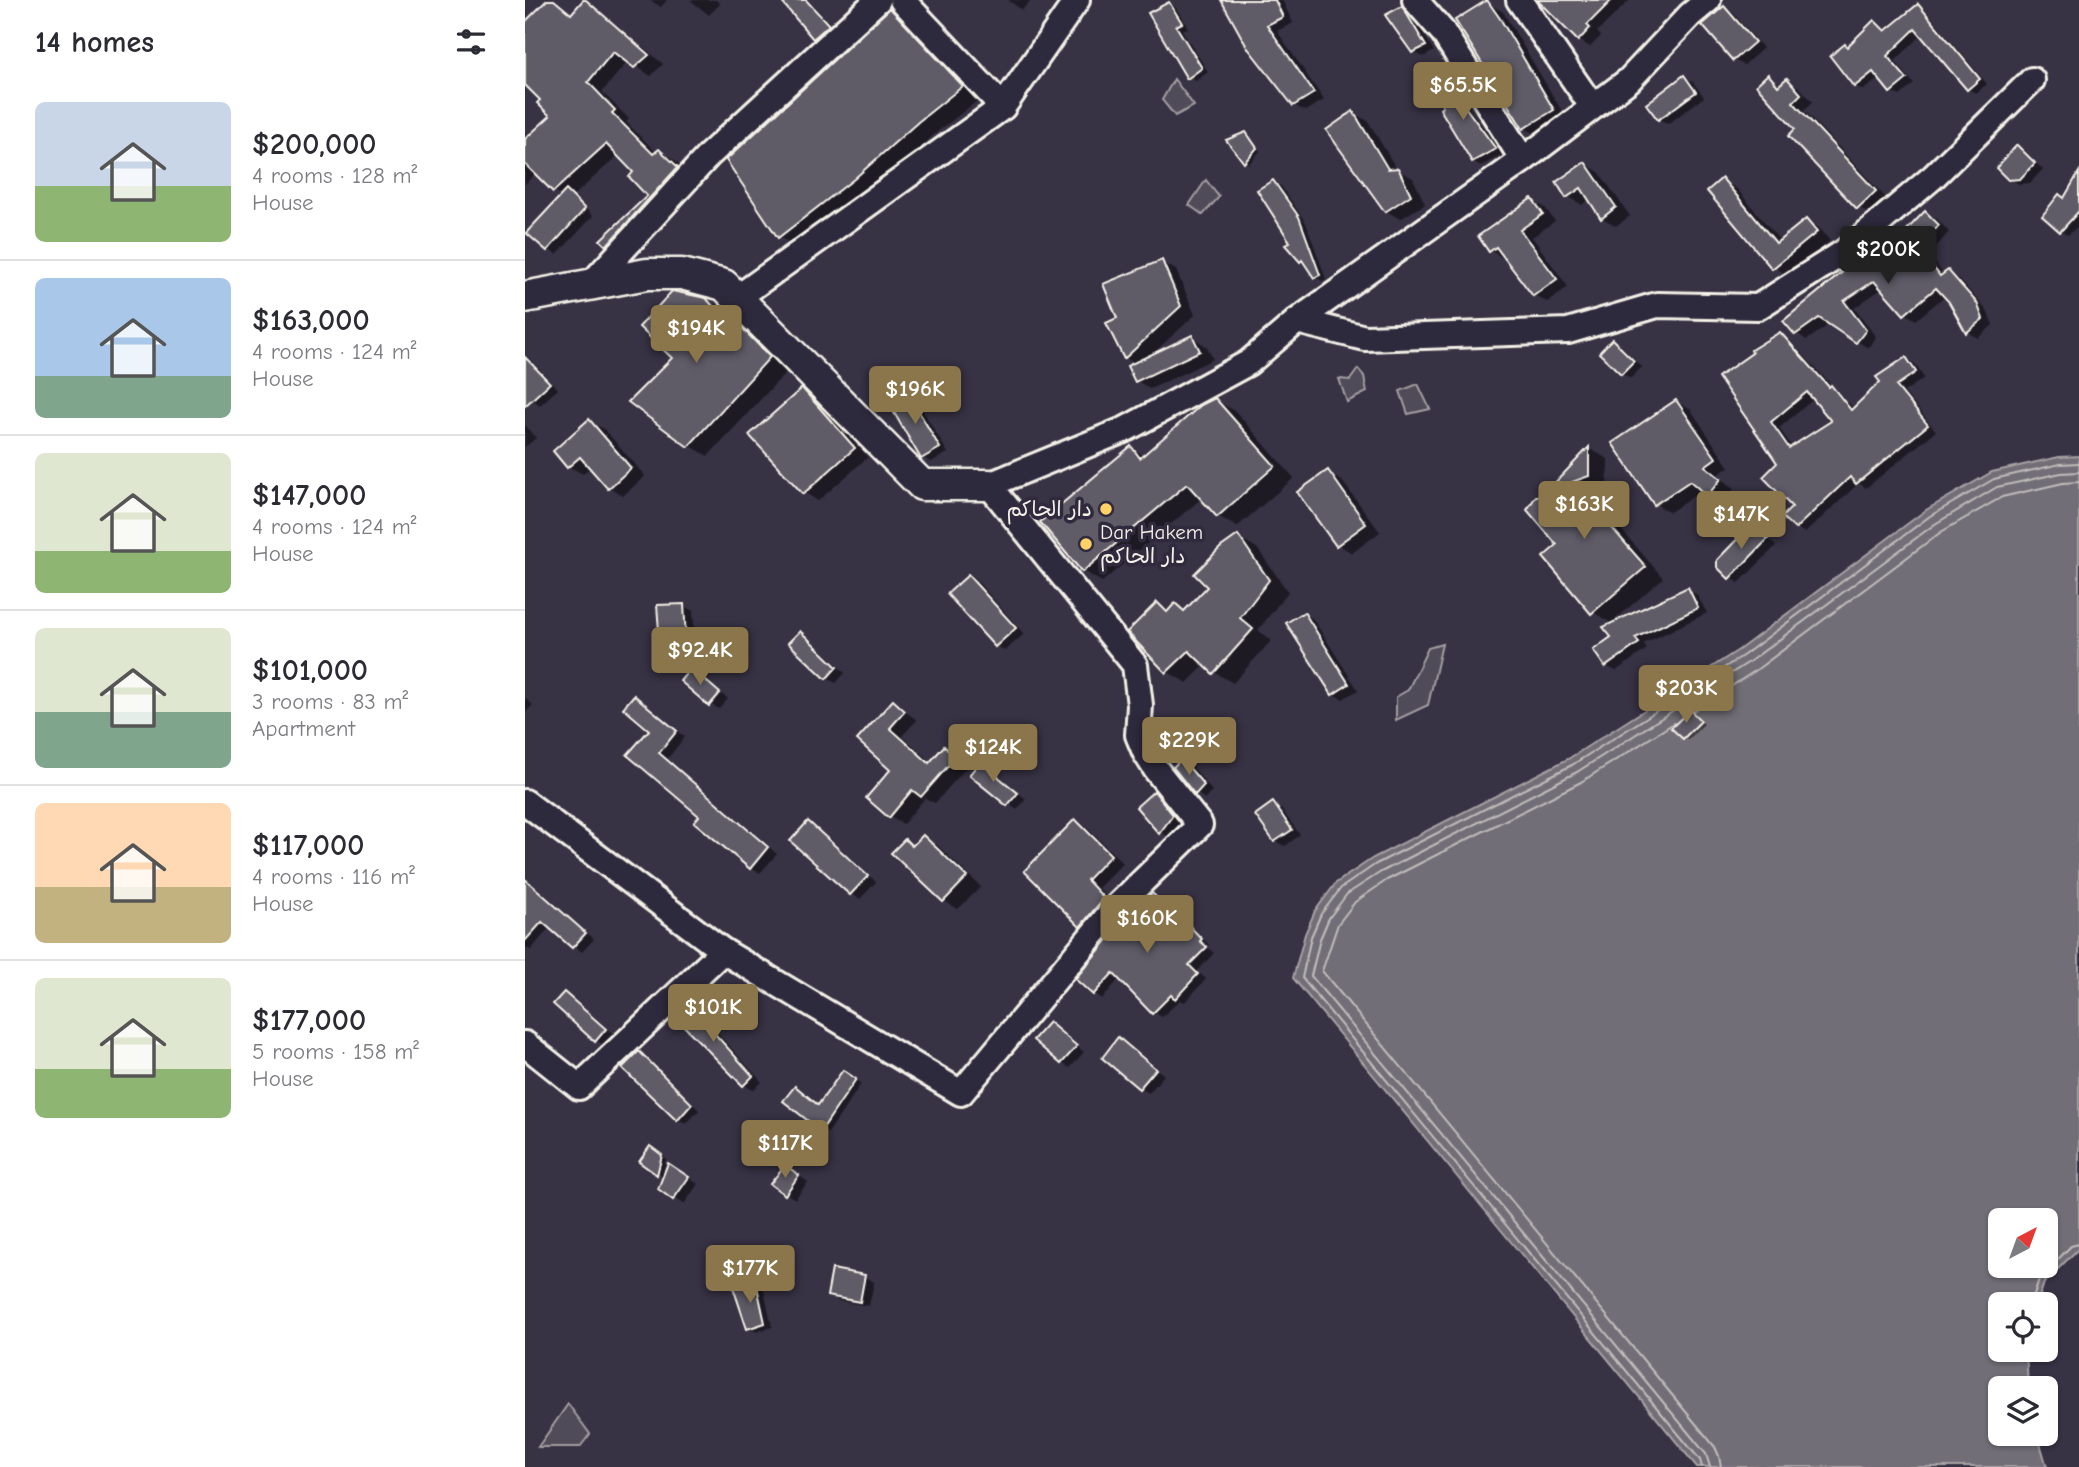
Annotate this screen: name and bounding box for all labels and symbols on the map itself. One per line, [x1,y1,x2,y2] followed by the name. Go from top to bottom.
[1406,62,1520,122] pin: $65.5K
[1839,226,1937,286] pin: $200K
[647,306,745,365] pin: $194K
[866,366,964,426] pin: $196K
[1535,482,1633,541] pin: $163K
[1692,491,1790,551] pin: $147K
[1007,497,1092,525] place label: دار الحاكم
[1098,501,1114,517] marker: دار الحاكم
[1100,520,1203,572] place label: Dar Hakem دار الحاكم
[1078,536,1094,552] marker: Dar Hakem دار الحاكم
[643,628,757,687] pin: $92.4K
[1637,666,1735,725] pin: $203K
[1140,718,1238,777] pin: $229K
[944,724,1042,784] pin: $124K
[1098,895,1196,955] pin: $160K
[664,984,762,1044] pin: $101K
[736,1120,834,1180] pin: $117K
[1988,1208,2058,1278] north arrow
[701,1246,799,1305] pin: $177K

